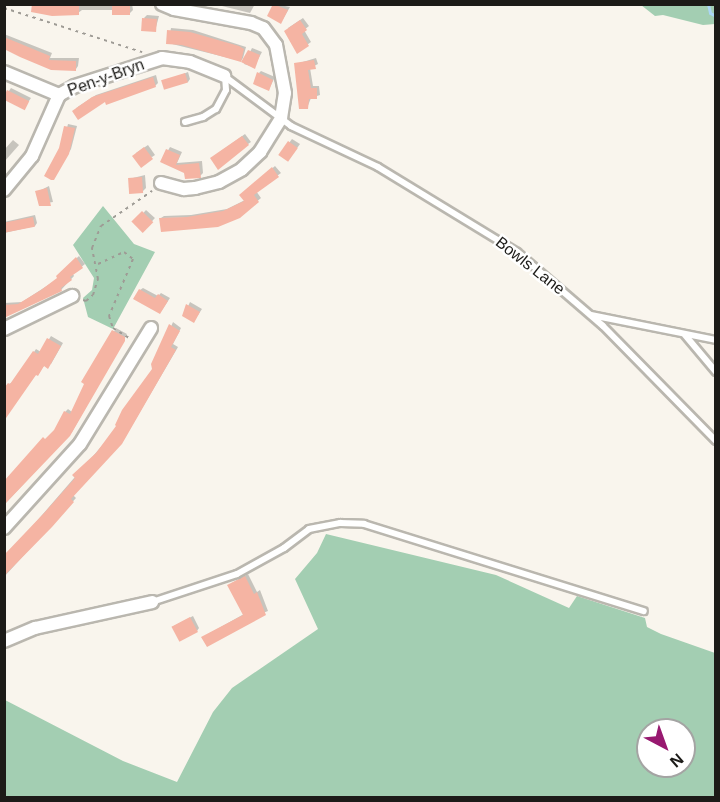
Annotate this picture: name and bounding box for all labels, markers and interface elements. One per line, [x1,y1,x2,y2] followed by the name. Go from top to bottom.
[65,55,147,101] street label: Pen-y-Bryn
[491,233,569,299] street label: Bowls Lane
[636,718,696,778] north arrow
[667,750,687,771] text: N

